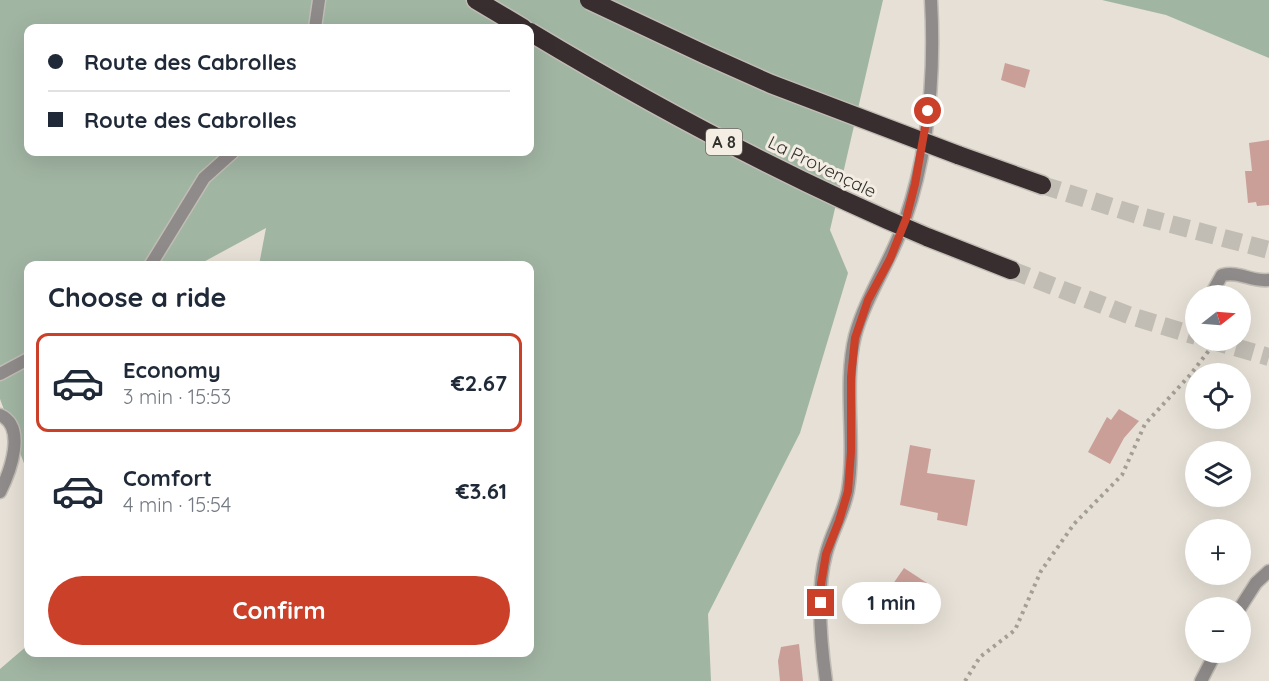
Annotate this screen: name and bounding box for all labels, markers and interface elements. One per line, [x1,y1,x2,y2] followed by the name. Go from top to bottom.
[84,48,297,76] text: Route des Cabrolles
[914,97,941,124] route start
[84,106,297,134] text: Route des Cabrolles
[706,129,742,155] road number: A 8
[764,130,880,203] street label: La Provençale
[48,280,226,314] text: Choose a ride
[1185,285,1251,351] north arrow
[1185,285,1251,663] map controls
[51,356,105,410] icon: car
[123,356,221,384] text: Economy
[1185,363,1251,429] button: locate
[451,369,507,397] text: €2.67
[123,384,231,409] text: 3 min · 15:53
[1185,441,1251,507] button: layers
[51,464,105,518] icon: car
[123,464,212,492] text: Comfort
[456,477,507,505] text: €3.61
[123,492,231,517] text: 4 min · 15:54
[1185,519,1251,585] button: +
[48,576,510,645] button: Confirm
[842,582,941,624] callout: 1 min
[807,589,834,616] route end
[867,590,916,615] text: 1 min
[1185,597,1251,663] button: −

